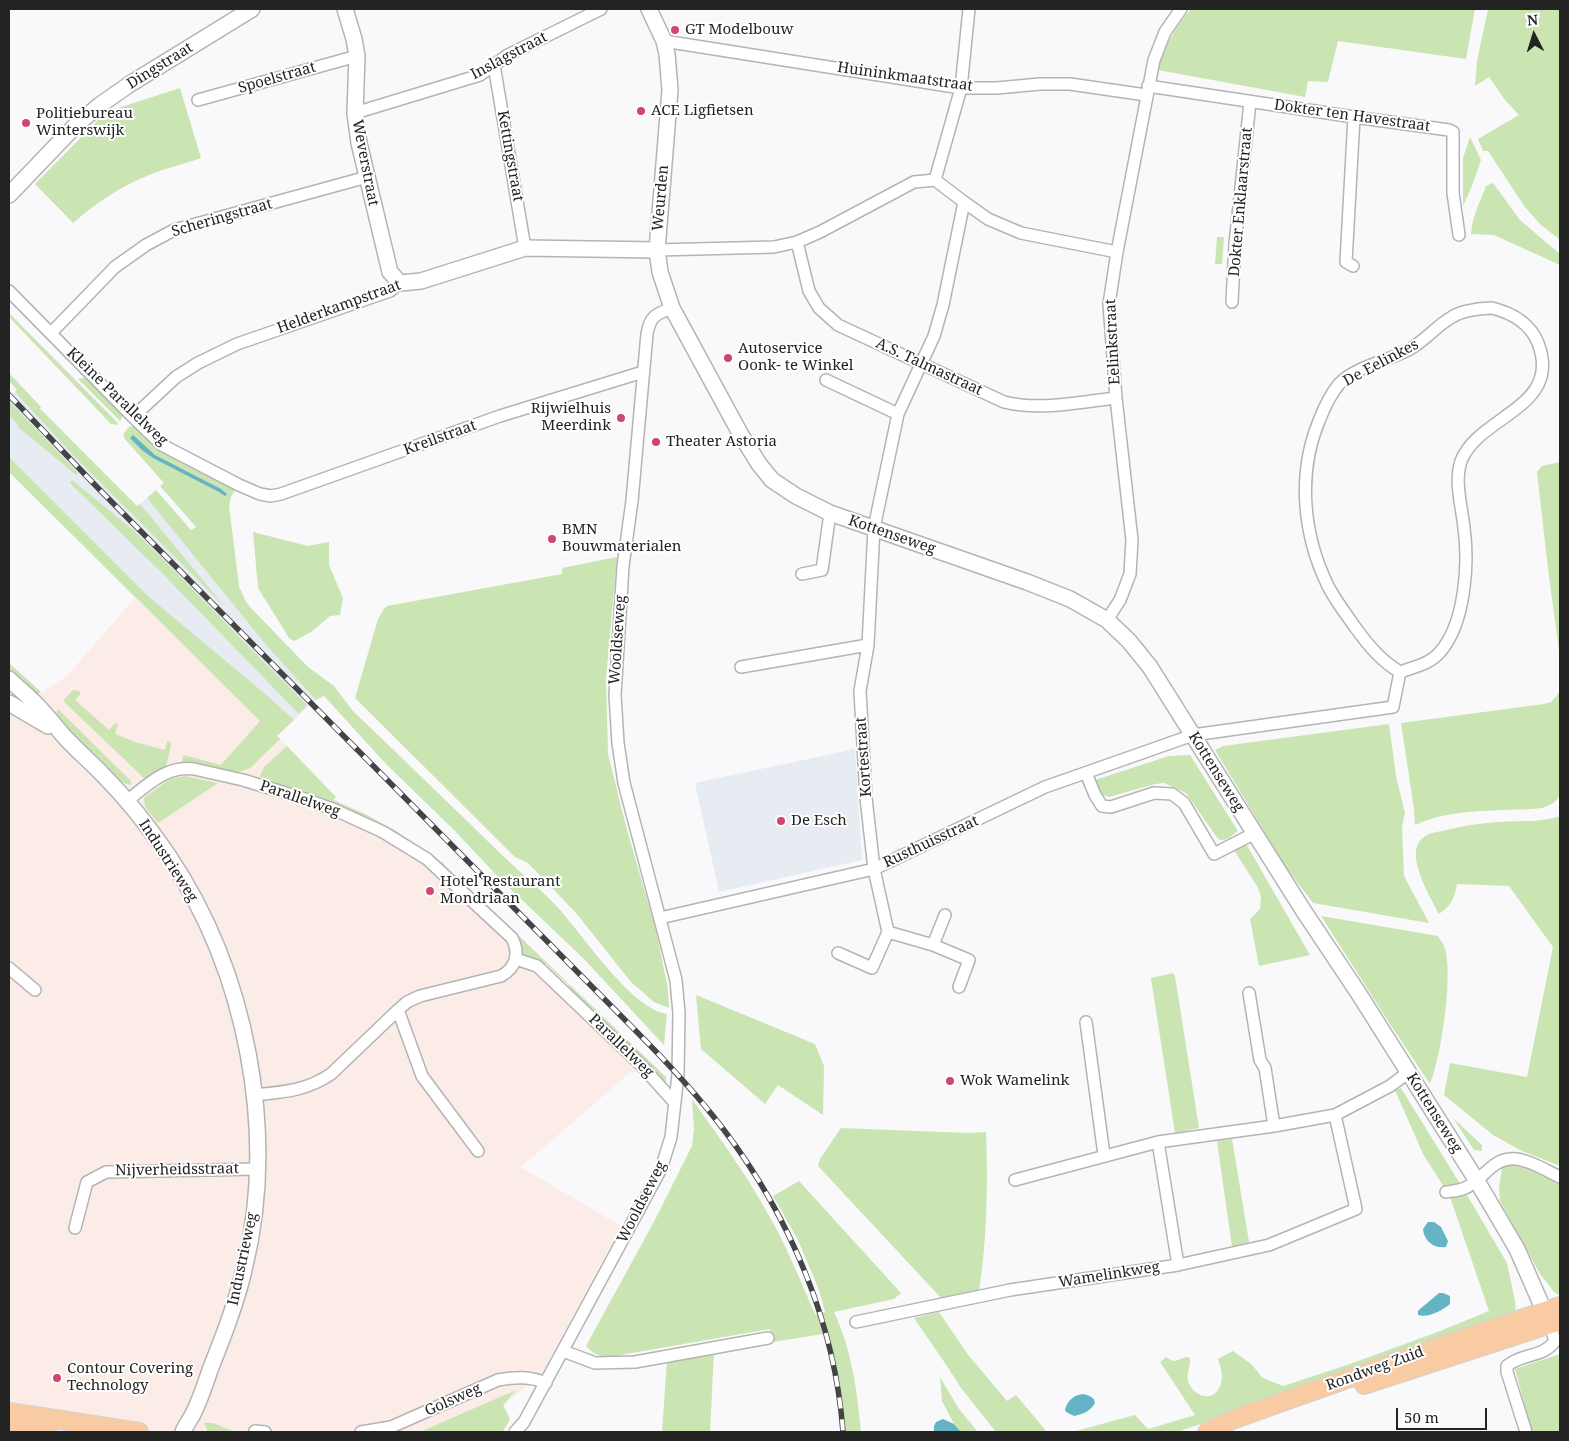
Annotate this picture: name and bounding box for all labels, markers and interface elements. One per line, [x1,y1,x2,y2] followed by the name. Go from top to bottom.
[1509,10,1559,60] north arrow
[1526,10,1539,30] text: N
[685,21,793,39] place label: GT Modelbouw
[669,24,681,36] marker: GT Modelbouw
[468,28,550,84] street label: Inslagstraat
[124,39,196,93] street label: Dingstraat
[236,58,318,98] street label: Spoelstraat
[836,59,974,95] street label: Huininkmaatstraat
[1273,96,1431,136] street label: Dokter ten Havestraat
[651,102,754,120] place label: ACE Ligfietsen
[36,105,133,140] place label: Politiebureau Winterswijk
[635,105,647,117] marker: ACE Ligfietsen
[493,109,527,203] street label: Kettingstraat
[20,117,32,129] marker: Politiebureau Winterswijk
[348,118,382,208] street label: Weverstraat
[1225,127,1257,277] street label: Dokter Enklaarstraat
[649,164,673,232] street label: Weurden
[170,195,274,241] street label: Scheringstraat
[275,276,403,338] street label: Helderkampstraat
[1102,298,1124,386] street label: Eelinkstraat
[873,334,985,400] street label: A.S. Talmastraat
[1340,336,1422,390] street label: De Eelinkes
[738,340,853,375] place label: Autoservice Oonk- te Winkel
[63,344,171,450] street label: Kleine Parallelweg
[722,352,734,364] marker: Autoservice Oonk- te Winkel
[531,400,611,435] place label: Rijwielhuis Meerdink
[615,412,627,424] marker: Rijwielhuis Meerdink
[401,417,479,459] street label: Kreilstraat
[666,433,777,451] place label: Theater Astoria
[650,436,662,448] marker: Theater Astoria
[846,512,938,558] street label: Kottenseweg
[562,521,682,556] place label: BMN Bouwmaterialen
[546,533,558,545] marker: BMN Bouwmaterialen
[606,595,630,685] street label: Wooldseweg
[852,716,876,798] street label: Kortestraat
[1184,729,1248,815] street label: Kottenseweg
[257,777,343,821] street label: Parallelweg
[791,812,847,830] place label: De Esch
[881,812,981,872] street label: Rusthuisstraat
[775,815,787,827] marker: De Esch
[135,816,201,906] street label: Industrieweg
[440,873,560,908] place label: Hotel Restaurant Mondriaan
[424,885,436,897] marker: Hotel Restaurant Mondriaan
[585,1010,657,1082] street label: Parallelweg
[1402,1070,1466,1156] street label: Kottenseweg
[960,1072,1069,1090] place label: Wok Wamelink
[944,1075,956,1087] marker: Wok Wamelink
[614,1158,670,1246] street label: Wooldseweg
[115,1160,239,1180] street label: Nijverheidsstraat
[224,1211,262,1307] street label: Industrieweg
[1057,1258,1161,1292] street label: Wamelinkweg
[1324,1343,1426,1395] street label: Rondweg Zuid
[67,1360,193,1395] place label: Contour Covering Technology
[51,1372,63,1384] marker: Contour Covering Technology
[422,1380,484,1420] street label: Golsweg
[1399,1398,1490,1430] scale bar
[1404,1407,1439,1427] text: 50 m

